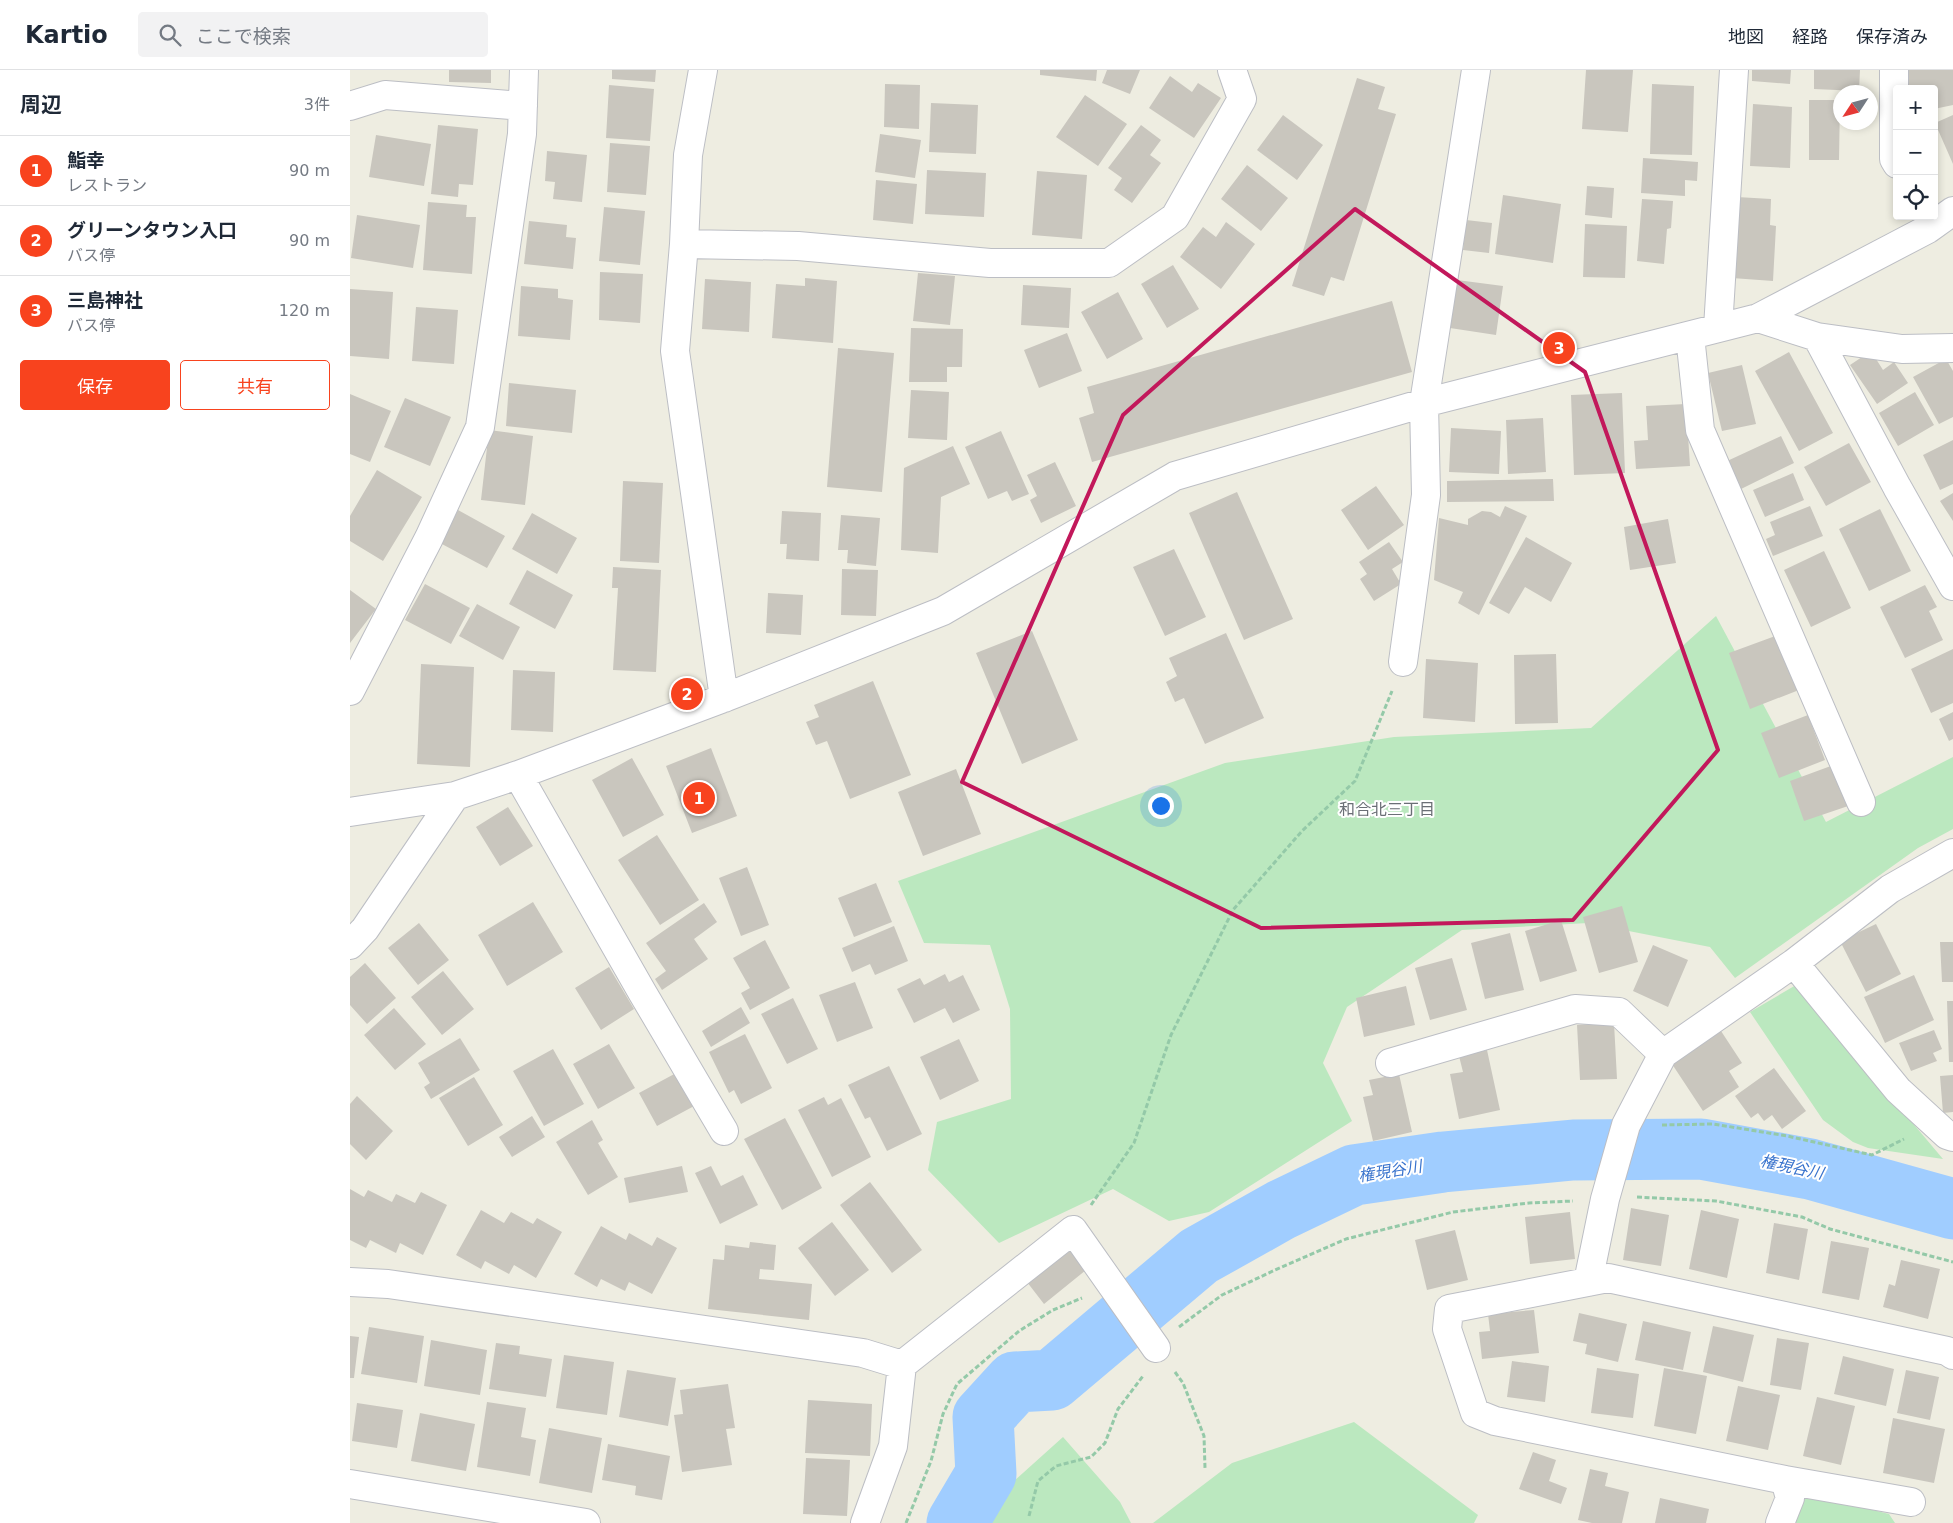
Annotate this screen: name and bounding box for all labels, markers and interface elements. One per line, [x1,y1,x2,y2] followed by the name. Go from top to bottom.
[138,12,488,57] search box
[25,21,108,49] text: Kartio
[156,21,184,49] icon: search
[196,25,291,47] text: ここで検索
[1728,26,1764,47] text: 地図
[1792,26,1828,47] text: 経路
[1856,26,1928,47] text: 保存済み
[1833,85,1878,130] north arrow
[1893,85,1938,220] map controls
[1893,85,1938,130] button: +
[20,93,62,117] text: 周辺
[304,95,330,114] text: 3件
[1893,130,1938,175] button: −
[67,149,105,171] text: 鮨幸
[30,161,42,180] text: 1
[289,161,330,180] text: 90 m
[1893,175,1938,220] button: locate
[67,176,147,195] text: レストラン
[67,219,237,241] text: グリーンタウン入口
[30,231,42,250] text: 2
[289,231,330,250] text: 90 m
[67,246,115,265] text: バス停
[67,289,143,311] text: 三島神社
[30,301,42,320] text: 3
[279,301,330,320] text: 120 m
[67,316,115,335] text: バス停
[1543,329,1575,367] pin: 3
[20,360,170,410] button: 保存
[180,360,330,410] button: 共有
[671,675,703,713] pin: 2
[683,779,715,817] pin: 1
[1148,793,1174,819] your location
[1339,800,1435,819] district label: 和合北三丁目
[1759,1151,1827,1183] water label: 権現谷川
[1357,1156,1425,1185] water label: 権現谷川

